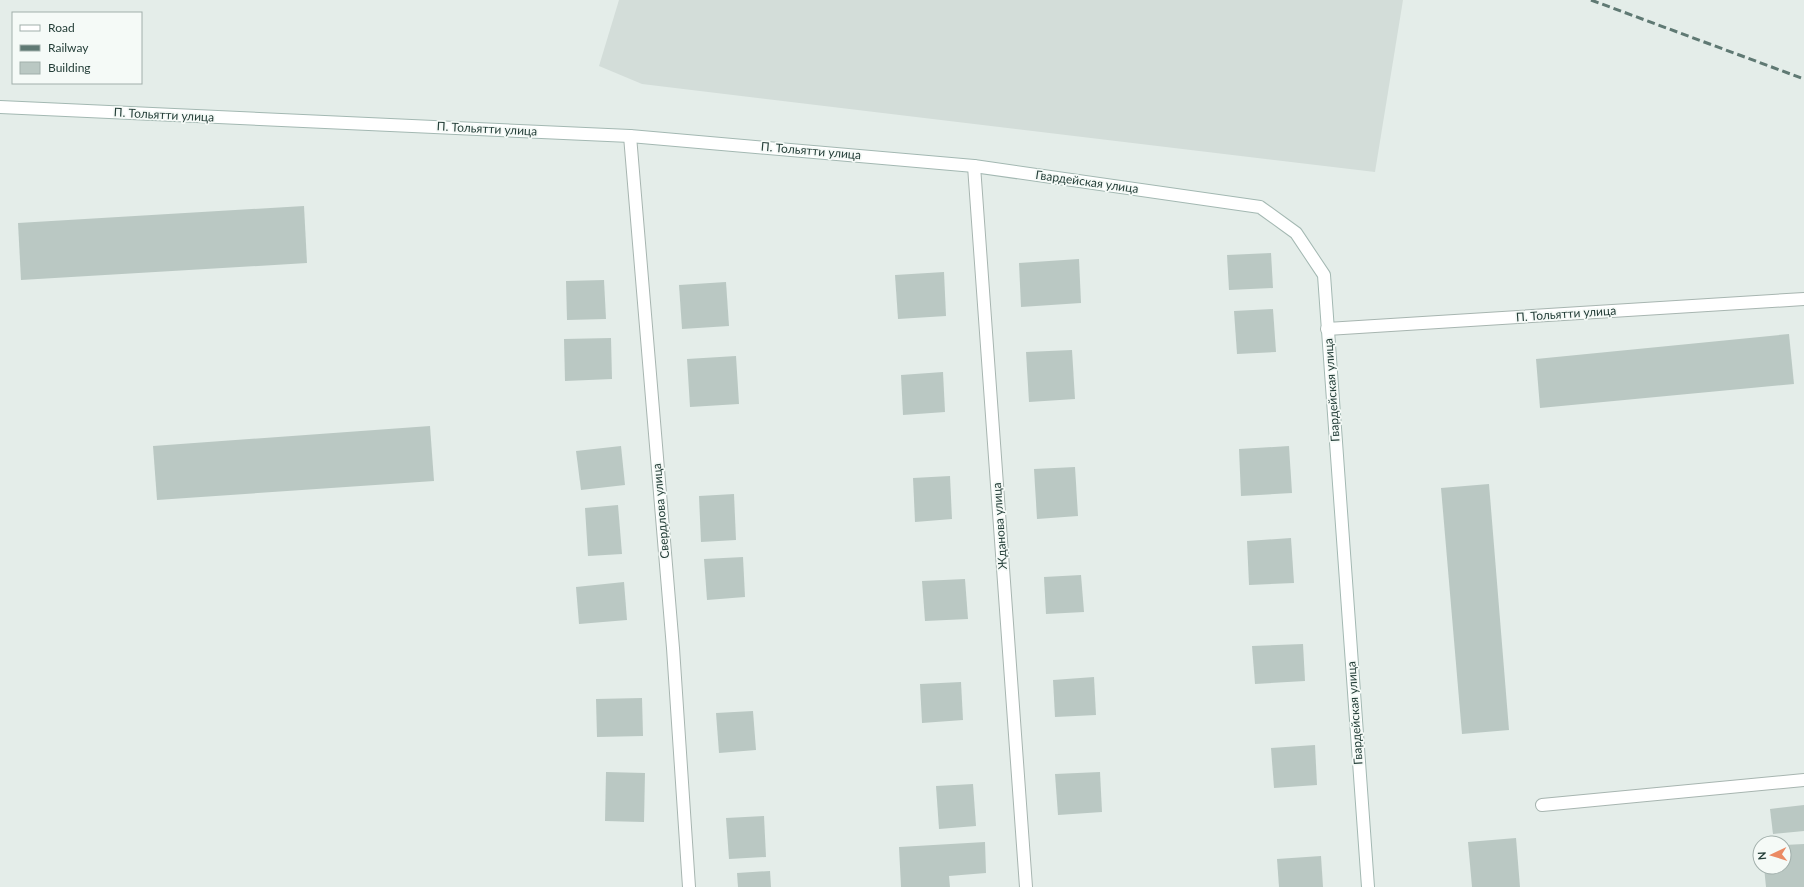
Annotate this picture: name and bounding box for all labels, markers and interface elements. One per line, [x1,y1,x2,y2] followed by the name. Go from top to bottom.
[12,12,142,84] legend
[48,20,75,35] text: Road
[48,40,89,55] text: Railway
[48,60,91,75] text: Building
[113,104,215,125] street label: П. Тольятти улица
[436,118,538,139] street label: П. Тольятти улица
[760,139,862,162] street label: П. Тольятти улица
[1035,167,1139,196] street label: Гвардейская улица
[1515,303,1617,324] street label: П. Тольятти улица
[1320,338,1343,442] street label: Гвардейская улица
[649,463,672,559] street label: Свердлова улица
[989,482,1010,570] street label: Жданова улица
[1343,661,1366,765] street label: Гвардейская улица
[1752,835,1792,875] north arrow
[1755,851,1768,860] text: N

